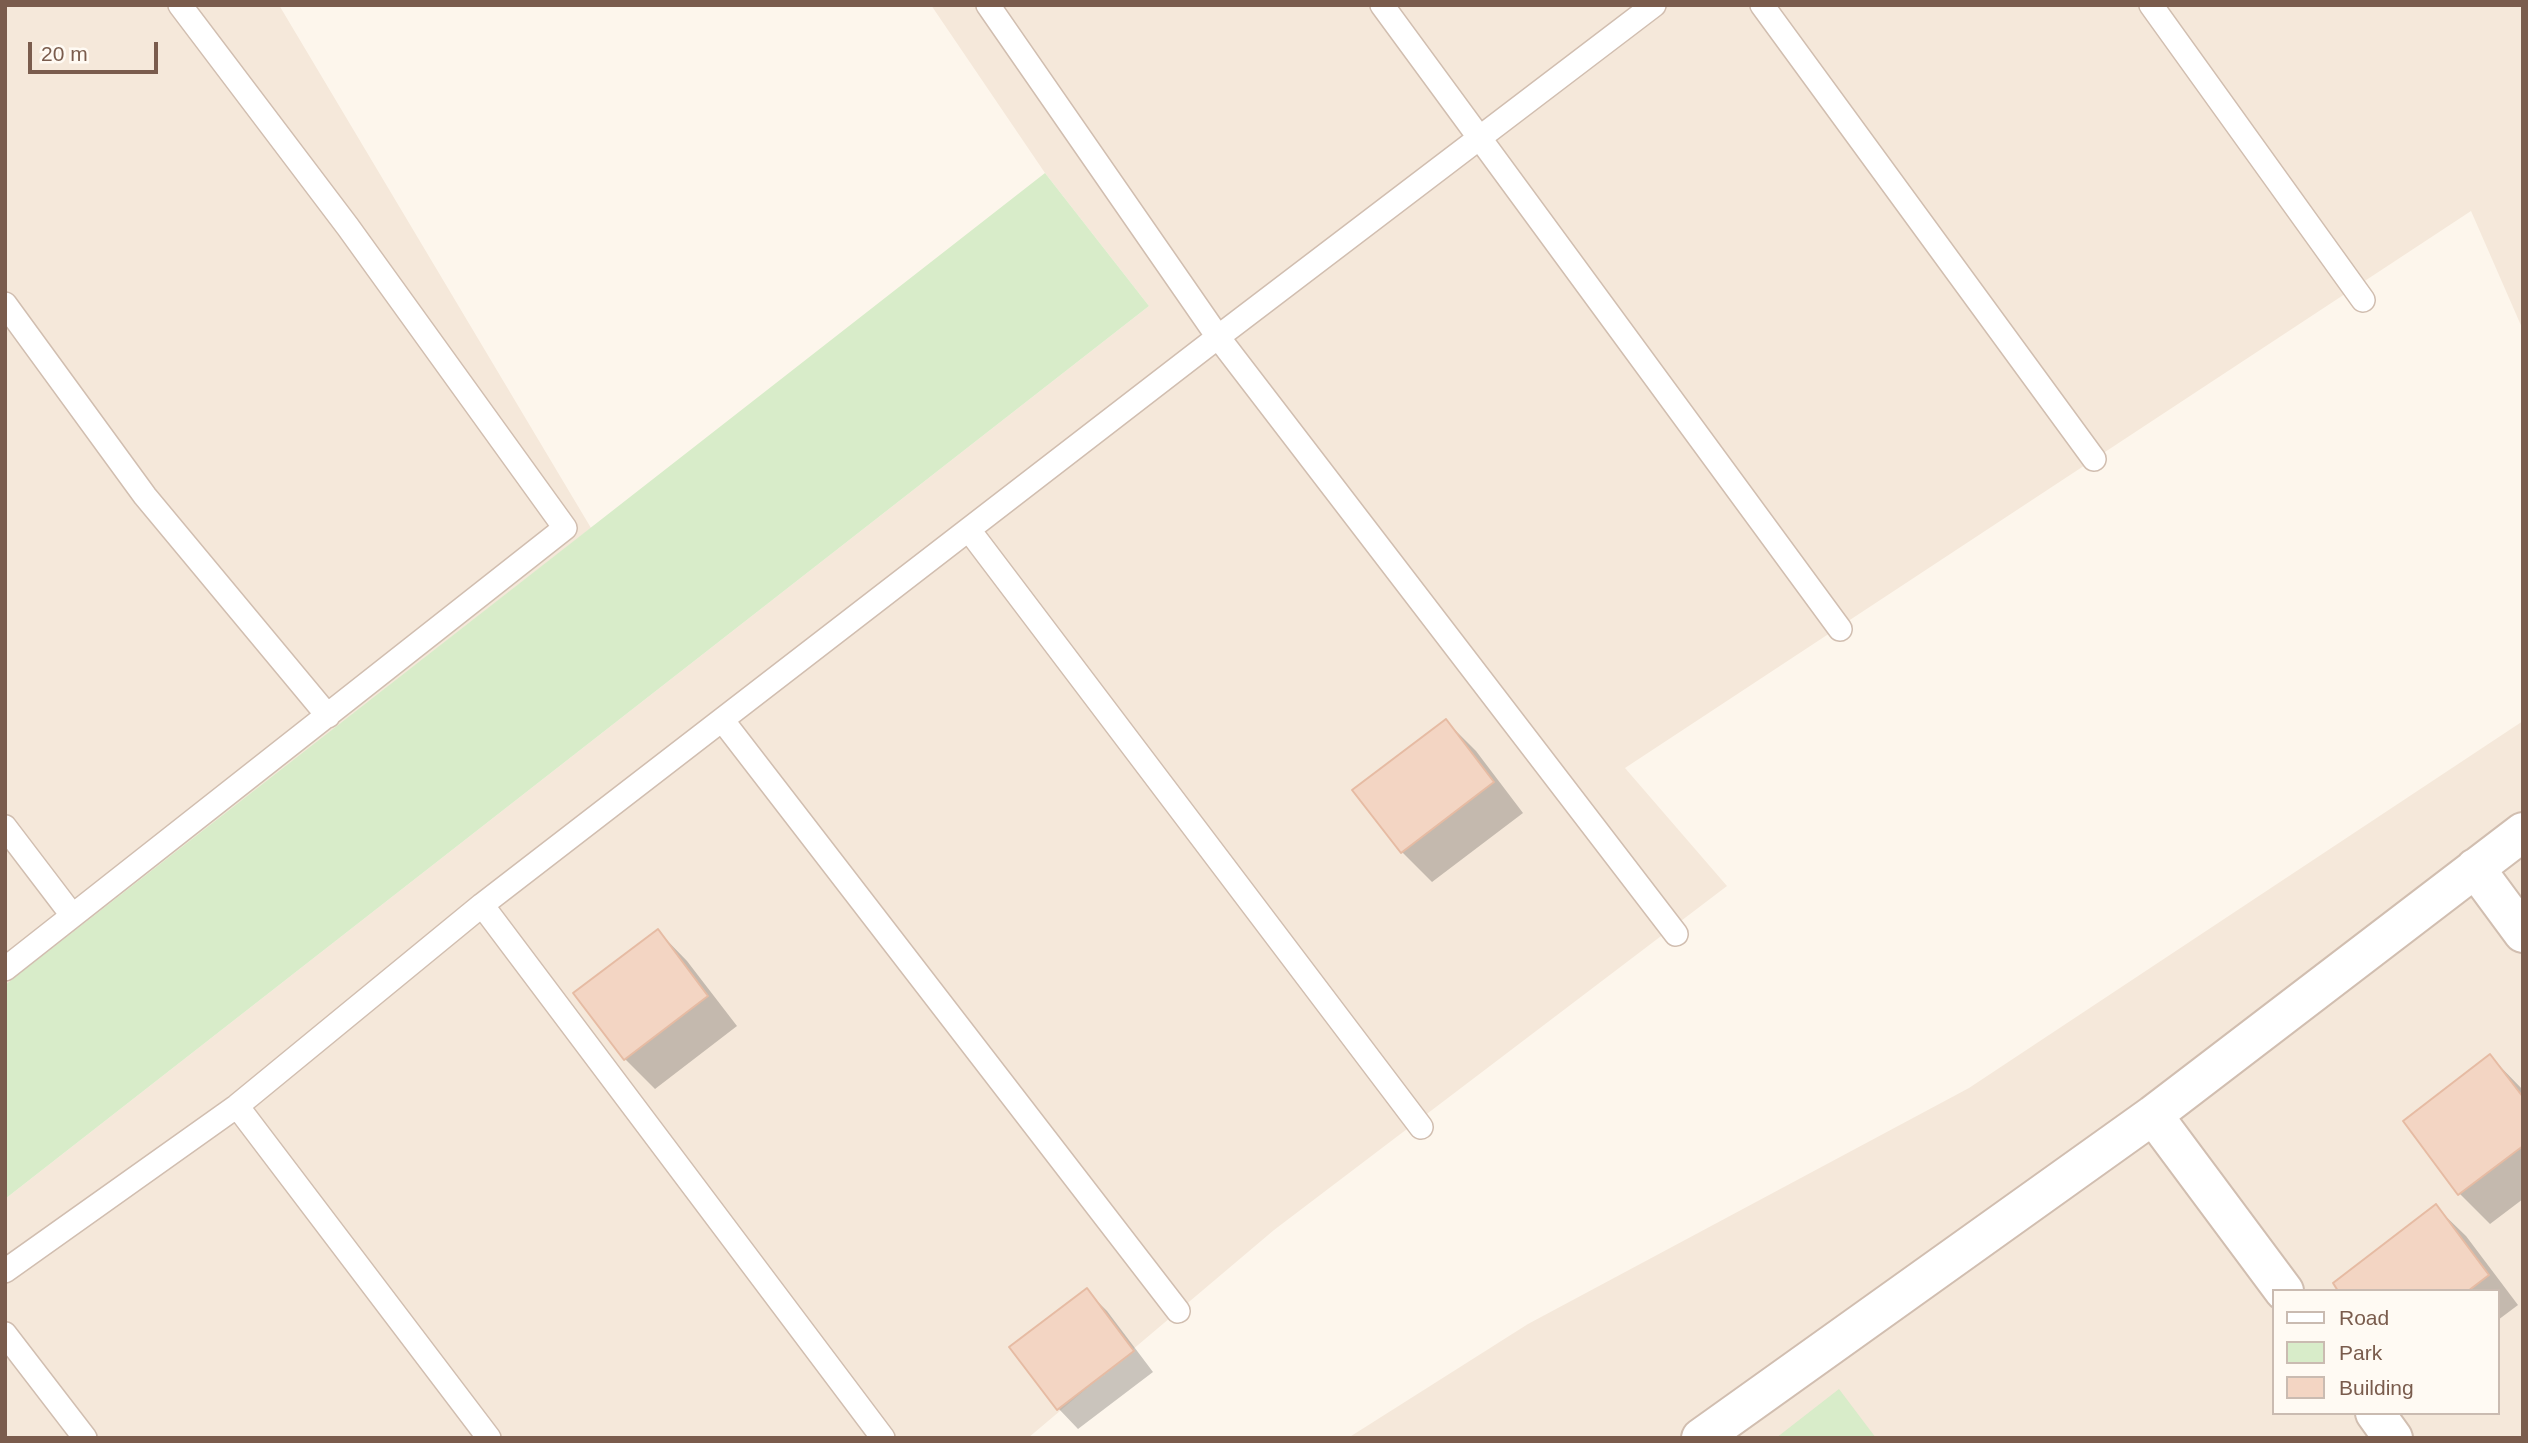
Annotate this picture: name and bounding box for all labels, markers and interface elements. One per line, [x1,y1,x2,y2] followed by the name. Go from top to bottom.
[32,28,161,72] scale bar
[41,42,88,65] text: 20 m
[2272,1289,2500,1415] legend
[2339,1306,2389,1329] text: Road
[2339,1341,2382,1364] text: Park
[2339,1376,2414,1399] text: Building

